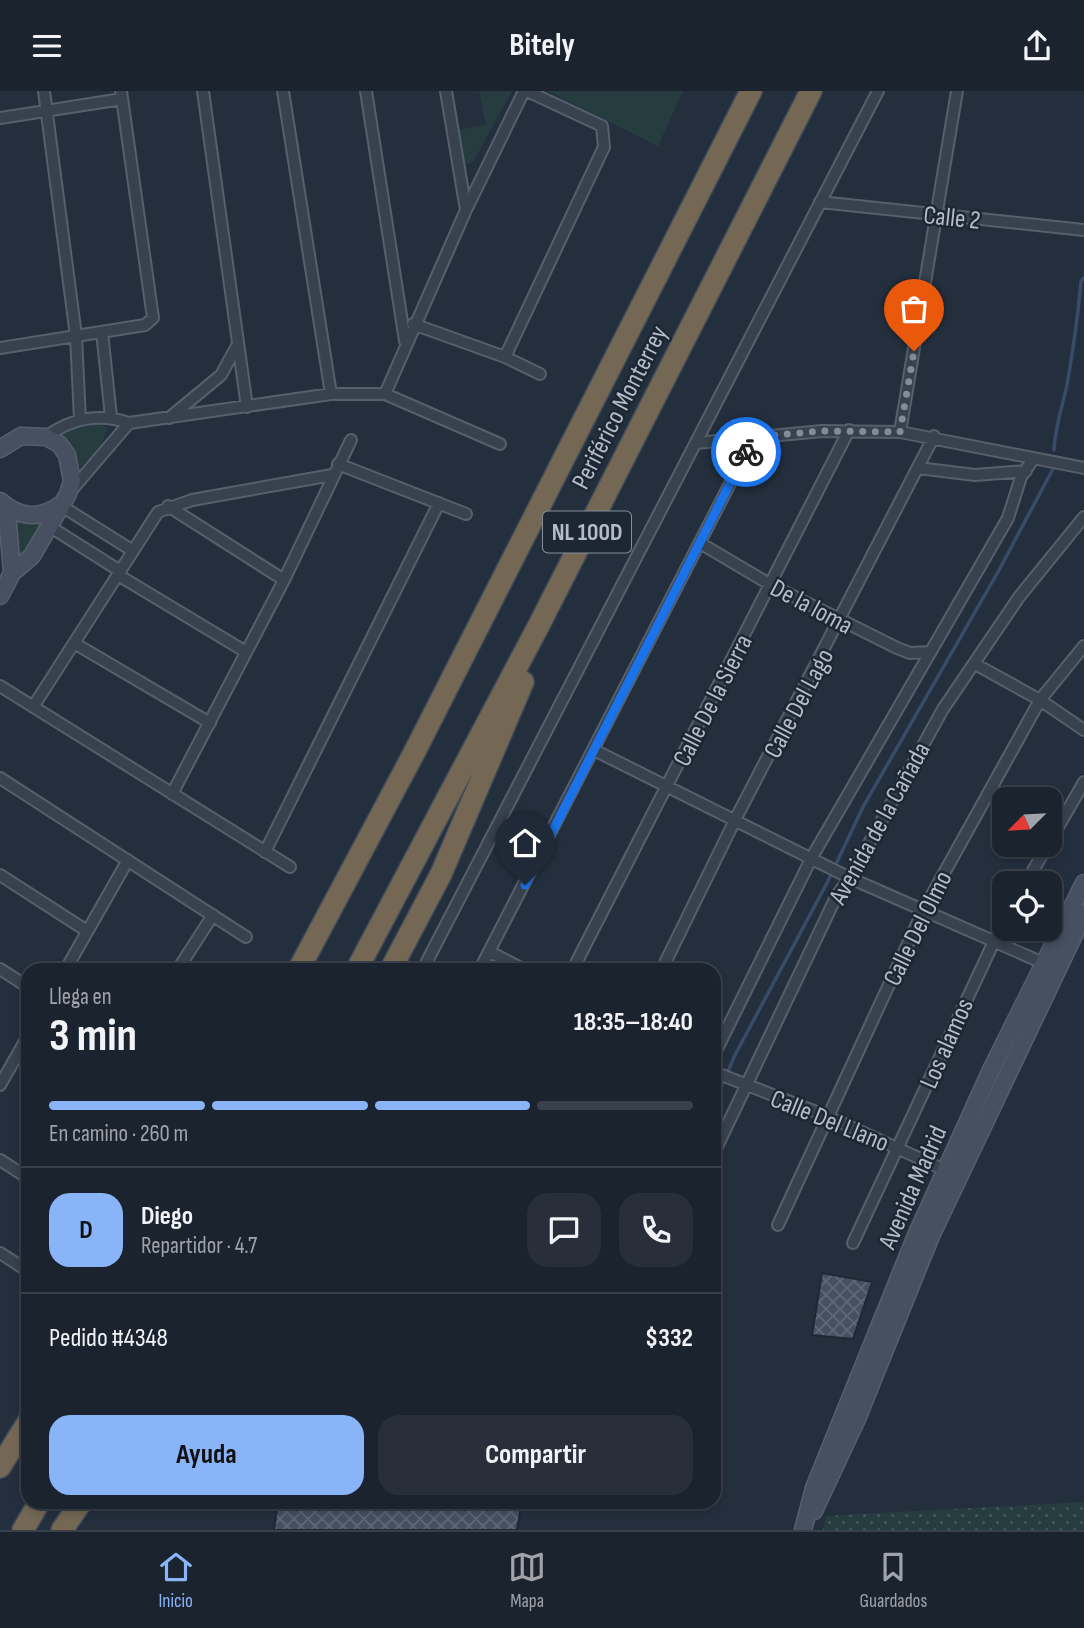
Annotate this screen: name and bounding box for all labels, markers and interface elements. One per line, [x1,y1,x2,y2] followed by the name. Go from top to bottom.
[509,26,575,65] text: Bitely
[28,27,66,65] icon: menu
[1018,27,1056,65] icon: share
[922,200,982,237] street label: Calle 2
[884,279,944,351] pin
[895,290,933,328] icon: bag
[566,321,675,495] street label: Periférico Monterrey
[711,417,781,487] courier
[727,433,765,471] icon: bike
[543,511,631,553] road number: NL 100D
[765,573,858,642] street label: De la loma
[667,630,760,772] street label: Calle De la Sierra
[758,644,841,764] street label: Calle Del Lago
[822,737,938,911] street label: Avenida de la Cañada
[992,787,1062,857] north arrow
[992,787,1062,941] map controls
[495,813,555,885] pin
[506,824,544,862] icon: home
[877,866,959,991] street label: Calle Del Olmo
[992,871,1062,941] button: locate
[49,983,112,1011] text: Llega en
[914,994,981,1093] street label: Los alamos
[574,1007,693,1038] text: 18:35–18:40
[49,1009,137,1064] text: 3 min
[766,1084,893,1159] street label: Calle Del Llano
[49,1120,188,1148] text: En camino · 260 m
[872,1121,954,1255] street label: Avenida Madrid
[527,1193,601,1267] button: chat
[619,1193,693,1267] button: phone
[141,1201,193,1232] text: Diego
[79,1215,93,1246] text: D
[141,1232,257,1260] text: Repartidor · 4.7
[49,1323,168,1354] text: Pedido #4348
[645,1323,693,1354] text: $332
[49,1415,364,1495] button: Ayuda
[378,1415,693,1495] button: Compartir
[157,1548,195,1613] tab: Inicio
[508,1548,546,1613] tab: Mapa
[859,1548,927,1613] tab: Guardados

